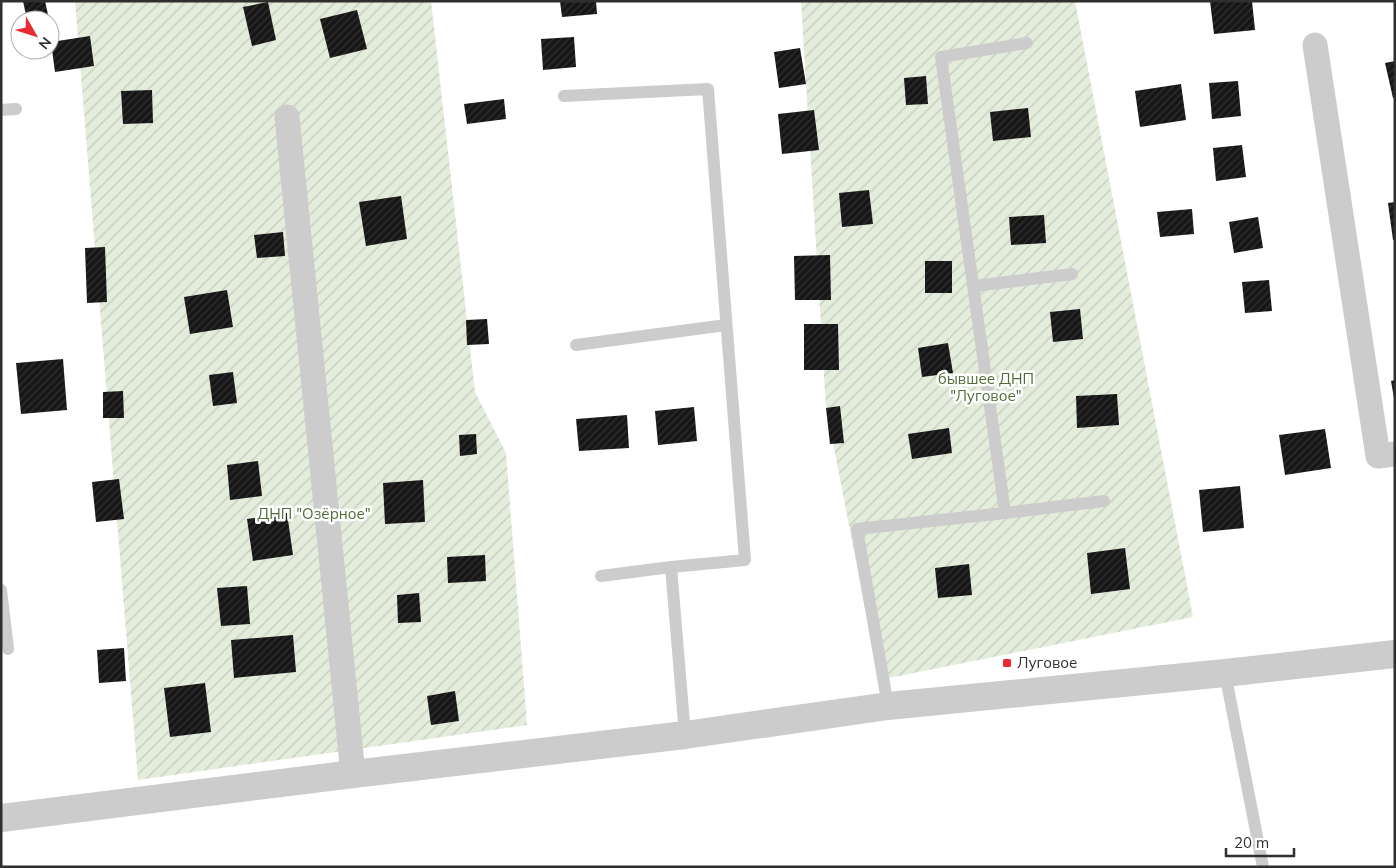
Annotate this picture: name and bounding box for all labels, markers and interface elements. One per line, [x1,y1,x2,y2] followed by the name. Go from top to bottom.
[10,10,60,60] north arrow
[35,33,55,53] text: N
[938,369,1034,405] park label: бывшее ДНП "Луговое"
[257,504,371,523] park label: ДНП "Озёрное"
[1017,653,1077,672] place label: Луговое
[1001,657,1013,669] marker: Луговое
[1226,826,1294,858] scale bar
[1234,833,1269,852] text: 20 m

